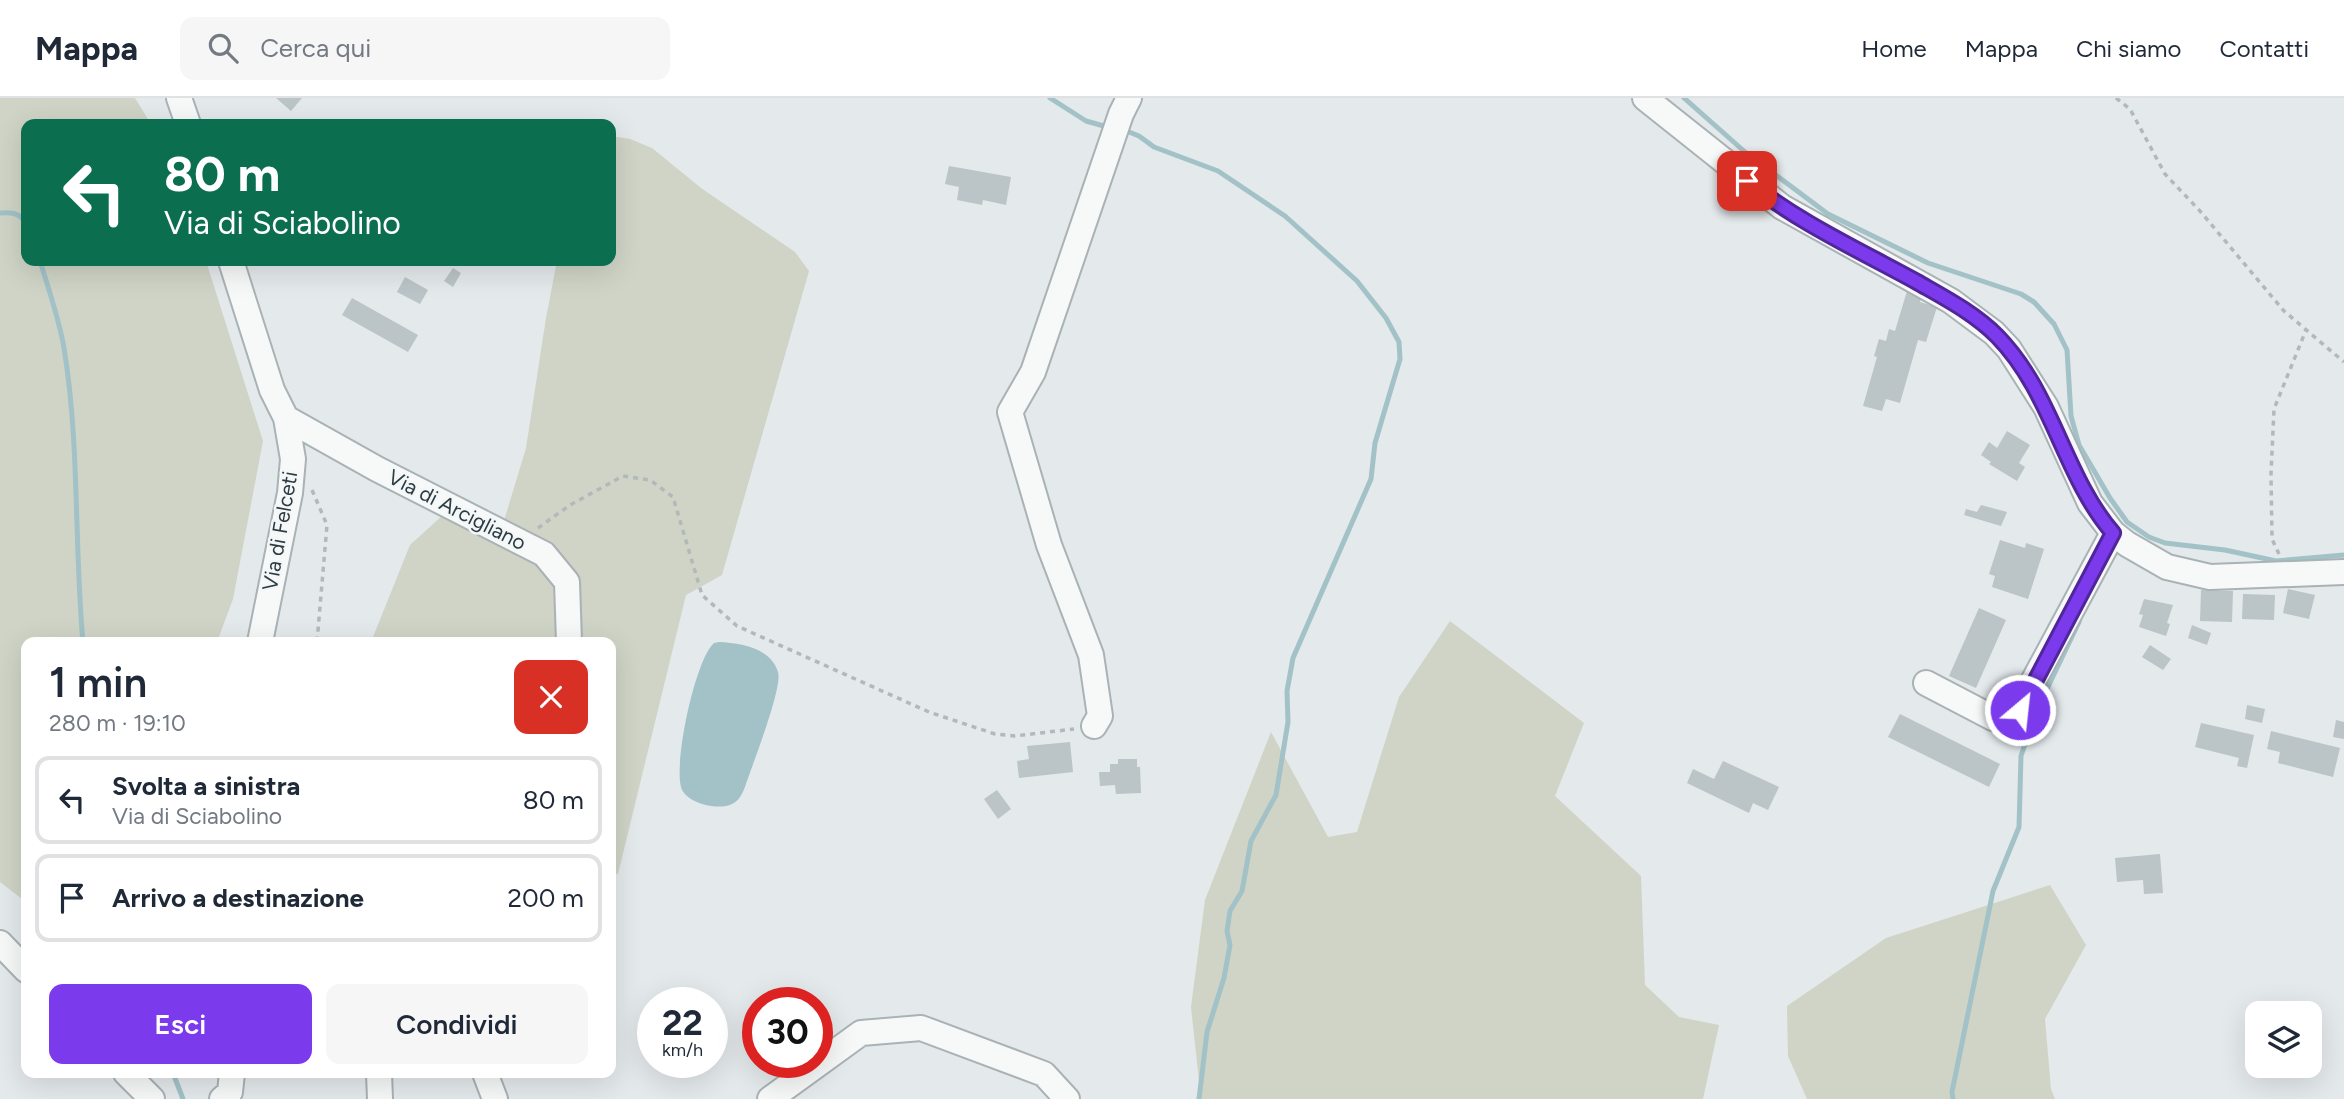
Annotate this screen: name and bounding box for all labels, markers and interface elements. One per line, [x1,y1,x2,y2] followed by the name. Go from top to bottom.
[180,17,670,80] search box
[35,29,138,68] text: Mappa
[204,29,242,67] icon: search
[260,32,371,64] text: Cerca qui
[1861,34,1927,63] text: Home
[1965,34,2038,63] text: Mappa
[2076,34,2181,63] text: Chi siamo
[2219,34,2309,63] text: Contatti
[164,144,280,203] text: 80 m
[49,147,140,238] icon: left
[1717,151,1777,211] pin
[1728,162,1766,200] icon: arrive
[164,204,401,242] text: Via di Sciabolino
[384,464,530,555] street label: Via di Arcigliano
[257,469,302,593] street label: Via di Felceti
[49,657,147,708] text: 1 min
[514,660,588,734] button: close
[1983,673,2057,747] position arrow
[49,709,186,737] text: 280 m · 19:10
[112,770,300,802] text: Svolta a sinistra
[53,781,91,819] icon: left
[523,784,584,816] text: 80 m
[112,802,282,830] text: Via di Sciabolino
[53,879,91,917] icon: arrive
[112,882,364,914] text: Arrivo a destinazione
[508,882,584,914] text: 200 m
[49,984,312,1064] button: Esci
[326,984,588,1064] button: Condividi
[742,987,833,1078] speed limit sign: 30
[2245,1001,2322,1078] map controls
[2245,1001,2322,1078] button: layers
[662,1002,703,1044] text: 22
[662,1039,703,1061] text: km/h

